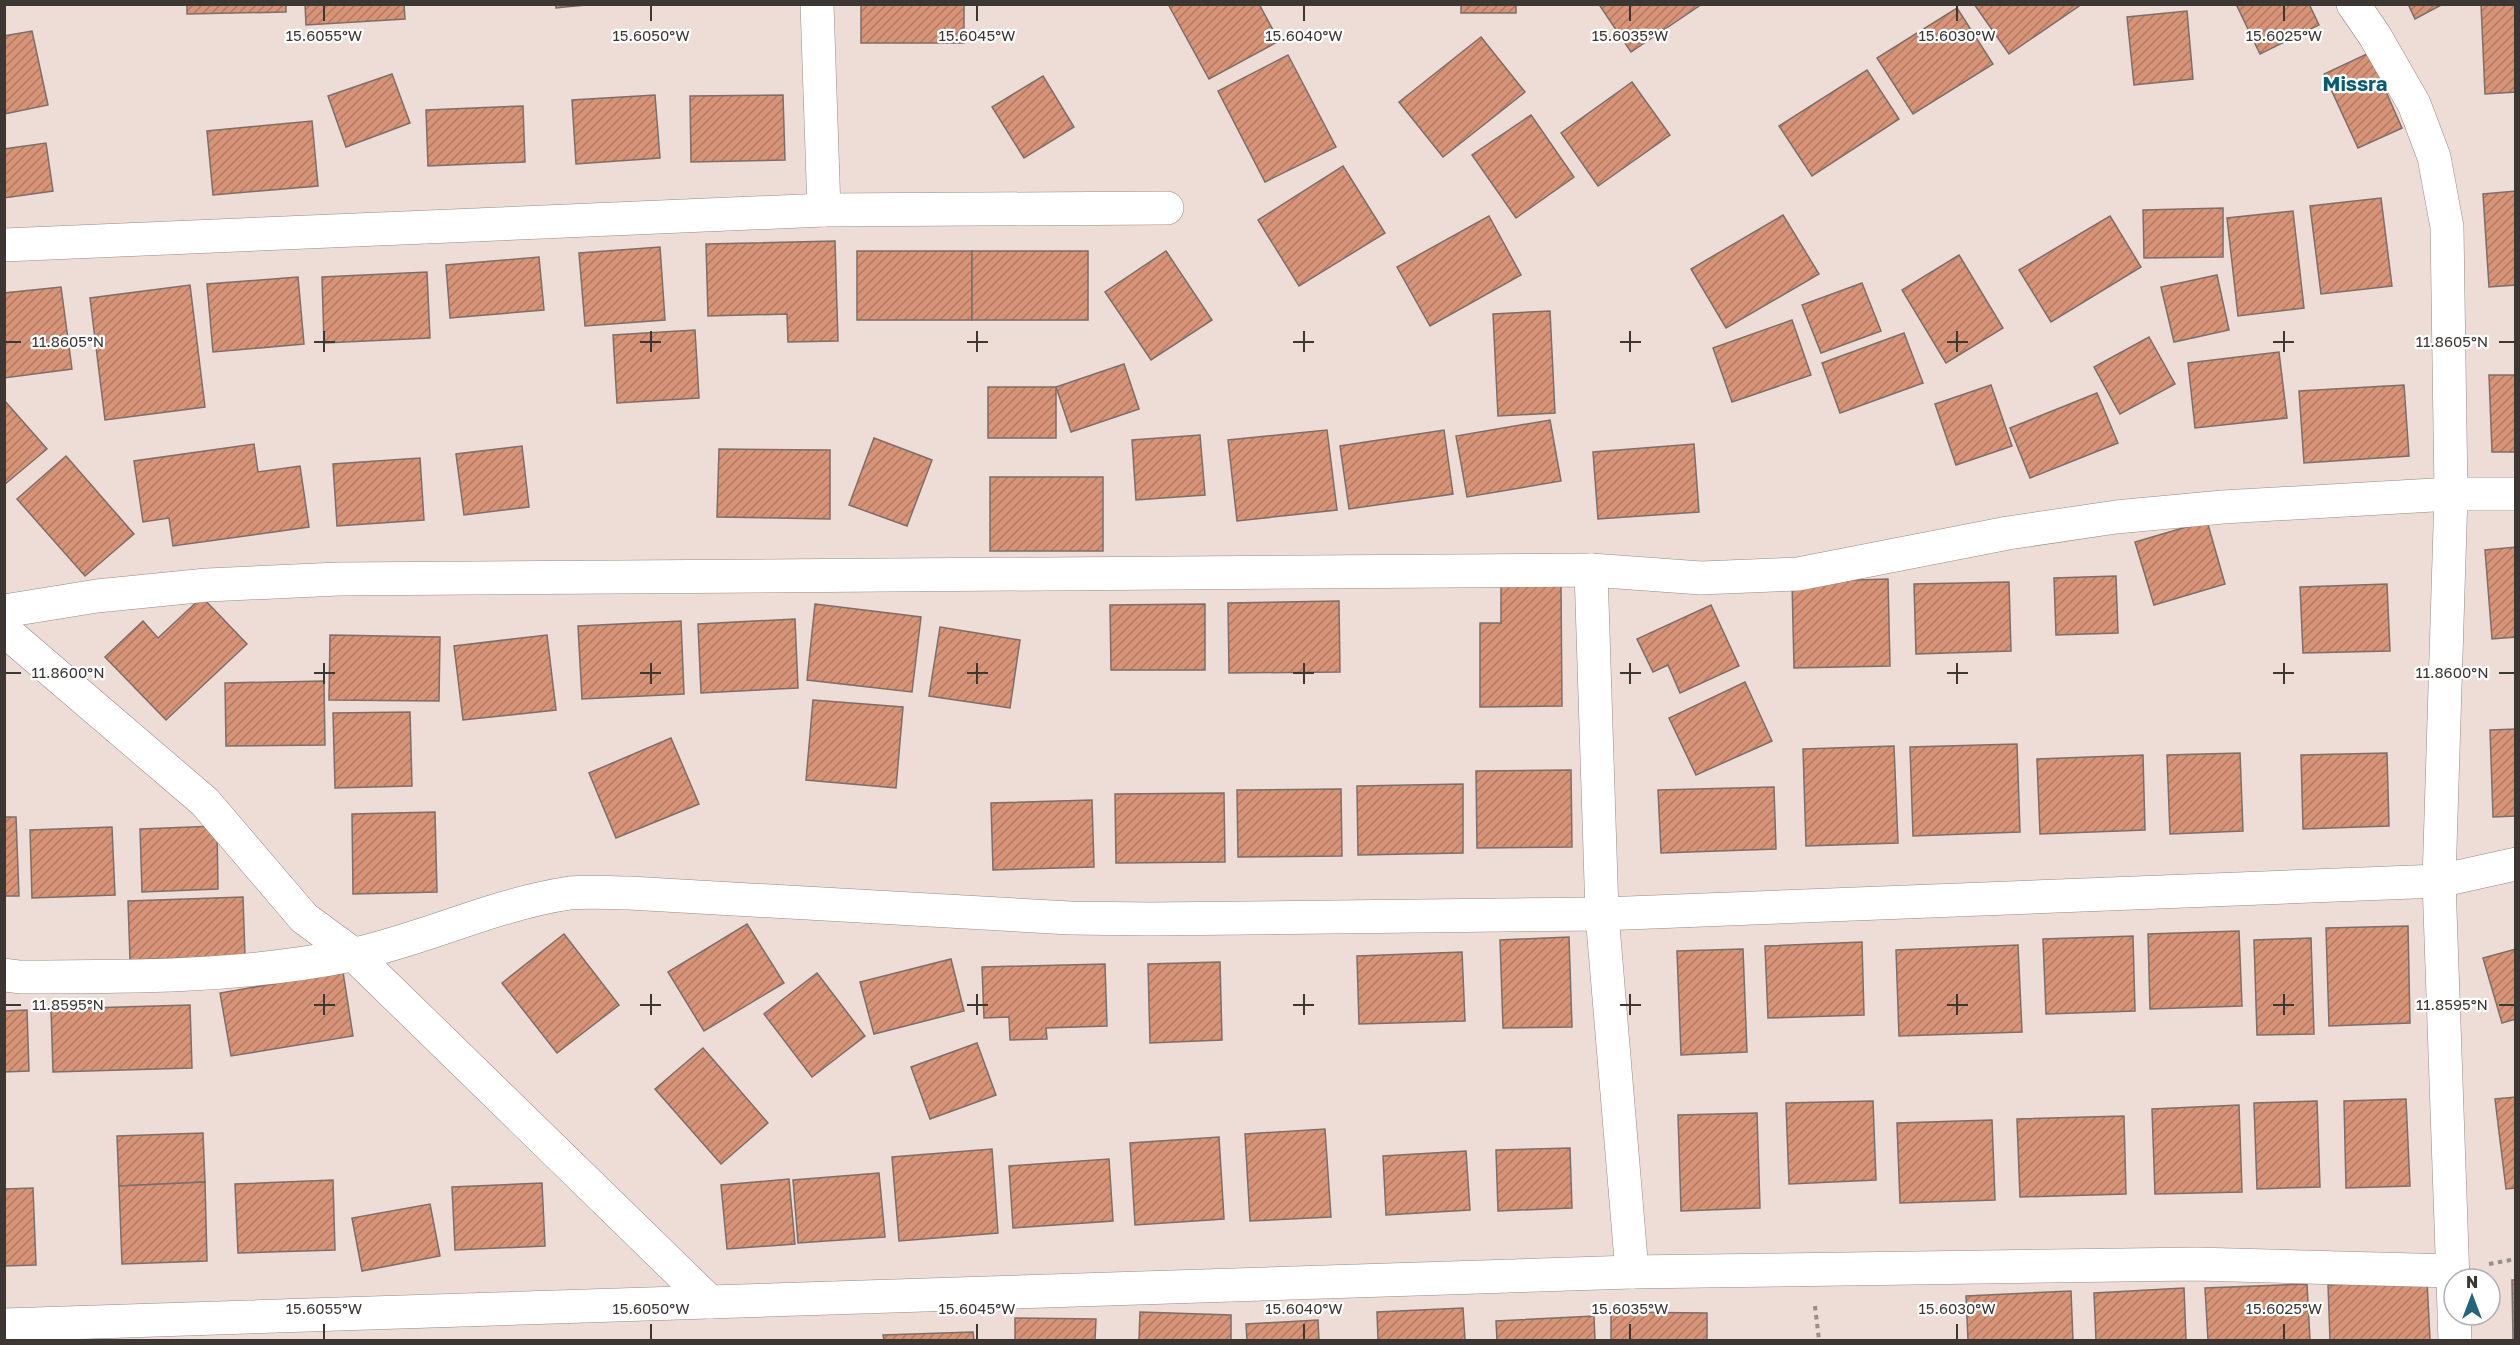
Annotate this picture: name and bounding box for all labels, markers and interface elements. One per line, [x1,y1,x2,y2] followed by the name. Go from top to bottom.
[286,26,362,44] text: 15.6055°W
[612,26,690,44] text: 15.6050°W
[939,26,1015,44] text: 15.6045°W
[1265,26,1343,44] text: 15.6040°W
[1592,26,1668,44] text: 15.6035°W
[1918,26,1996,44] text: 15.6030°W
[2246,26,2322,44] text: 15.6025°W
[2323,71,2387,95] district label: Missra
[32,332,104,350] text: 11.8605°N
[2416,332,2488,350] text: 11.8605°N
[31,663,105,681] text: 11.8600°N
[2415,663,2489,681] text: 11.8600°N
[32,995,104,1013] text: 11.8595°N
[2416,995,2488,1013] text: 11.8595°N
[2442,1267,2502,1327] north arrow
[2466,1272,2478,1292] text: N
[286,1299,362,1317] text: 15.6055°W
[612,1299,690,1317] text: 15.6050°W
[939,1299,1015,1317] text: 15.6045°W
[1265,1299,1343,1317] text: 15.6040°W
[1592,1299,1668,1317] text: 15.6035°W
[1918,1299,1996,1317] text: 15.6030°W
[2246,1299,2322,1317] text: 15.6025°W

